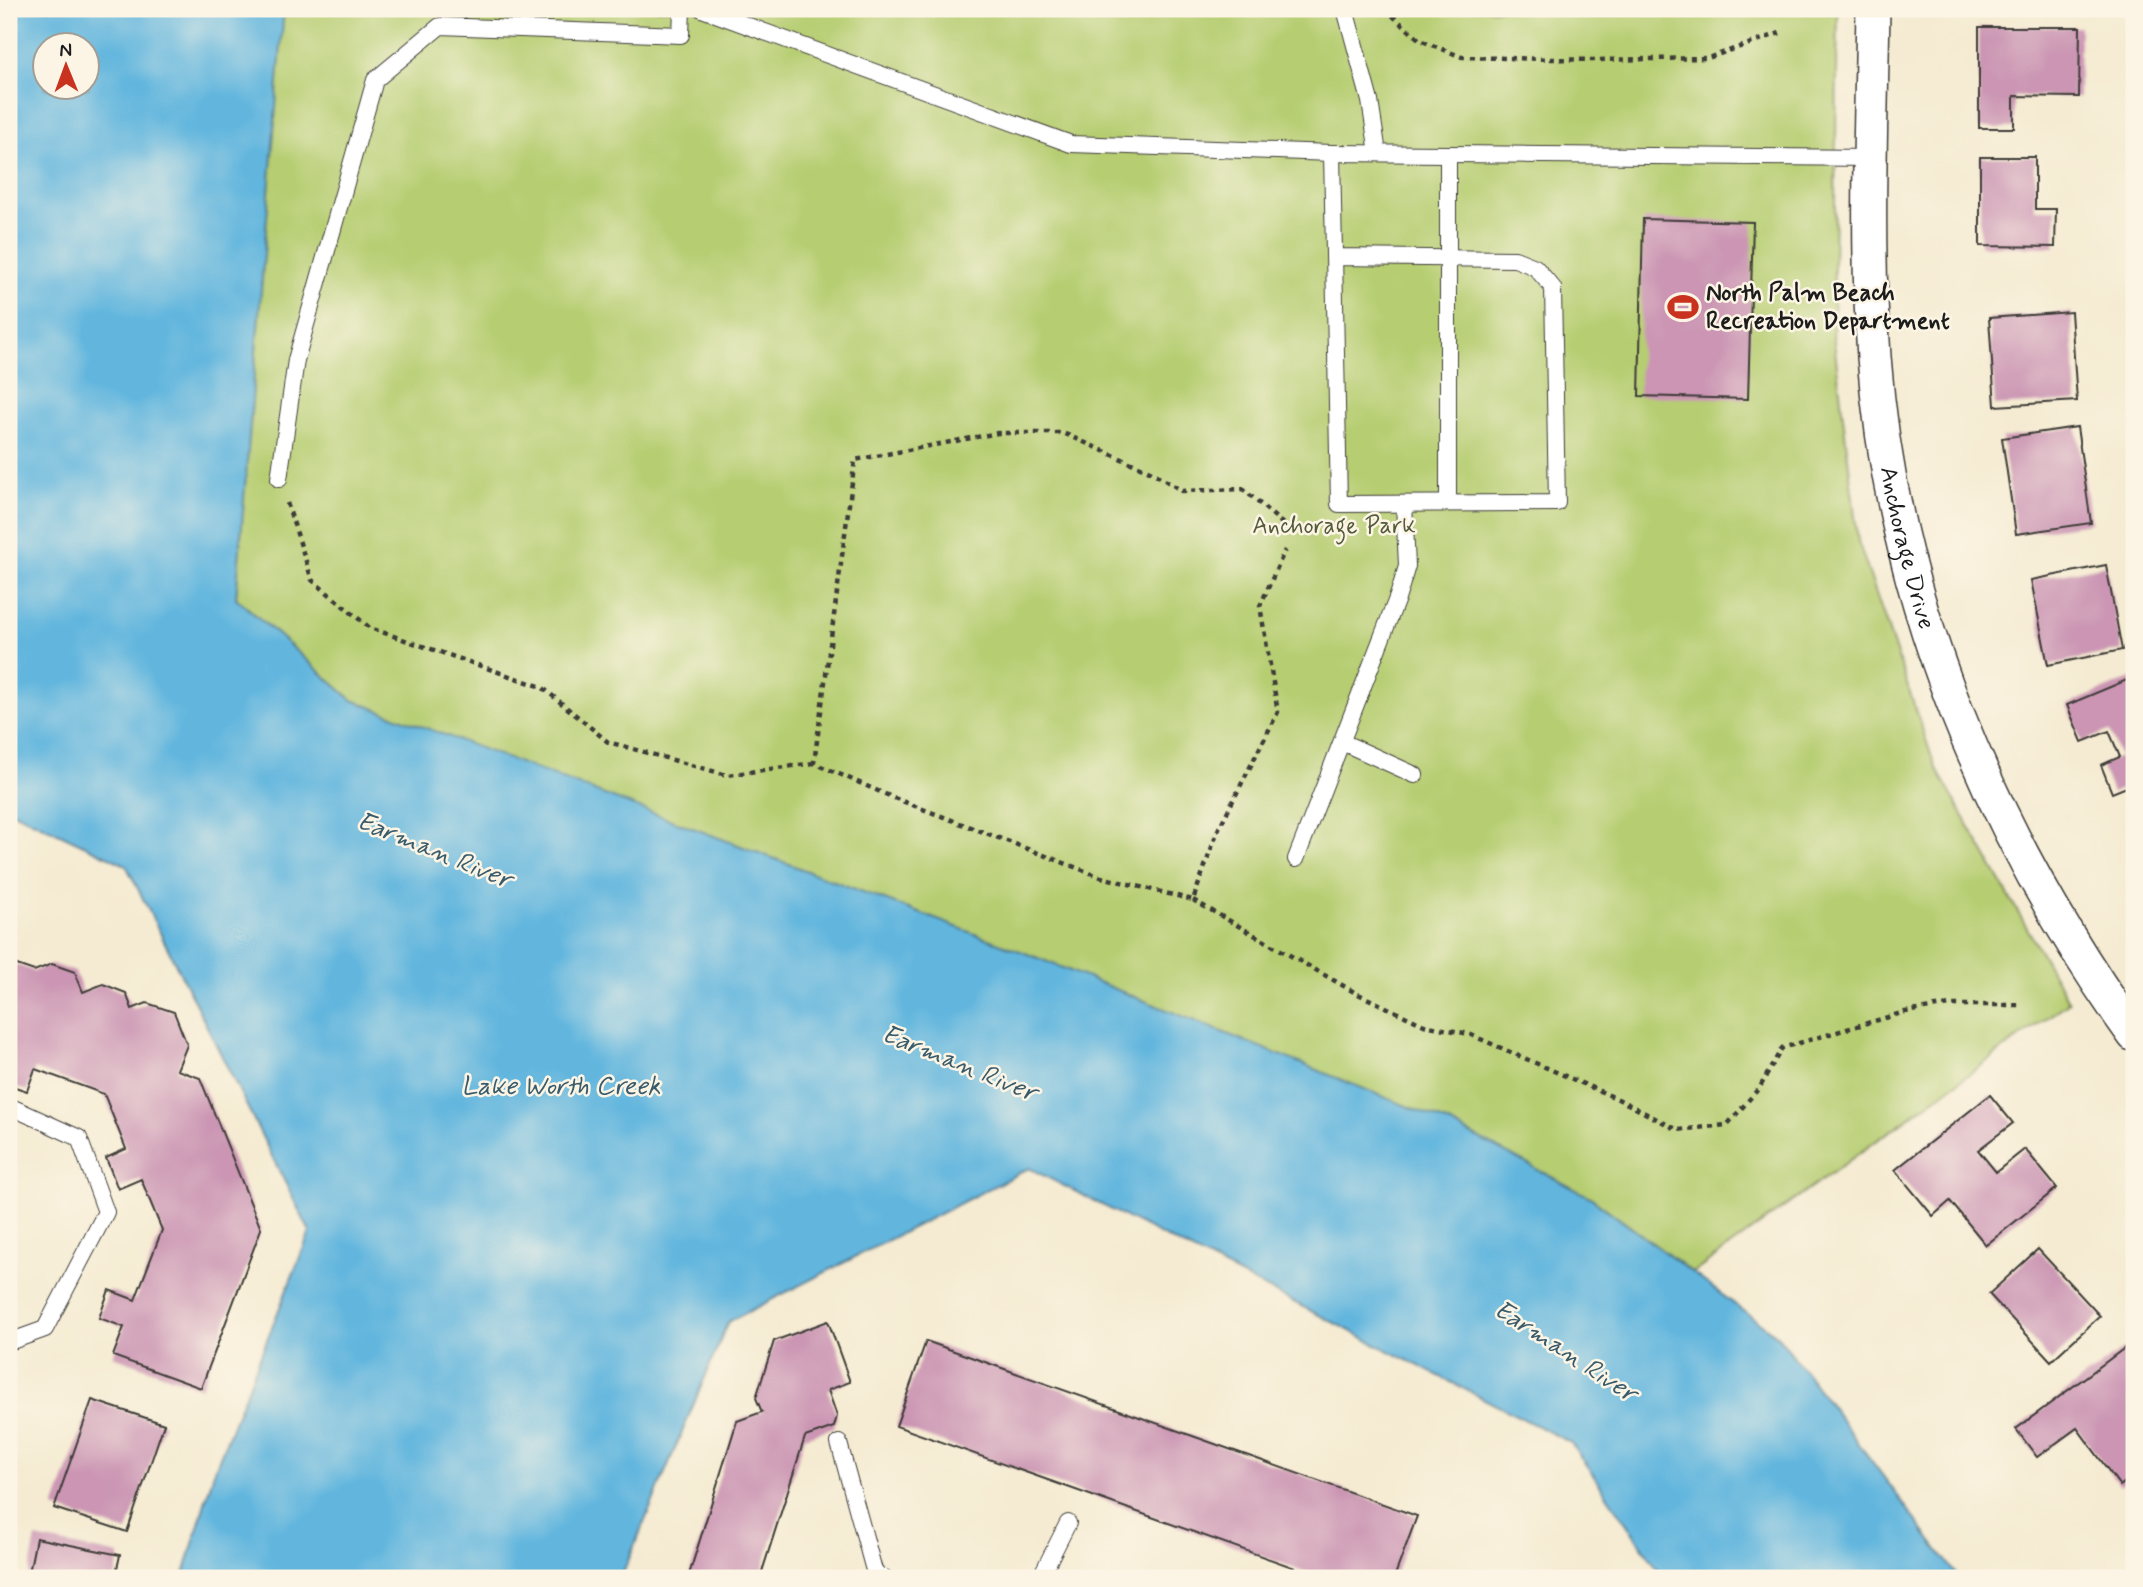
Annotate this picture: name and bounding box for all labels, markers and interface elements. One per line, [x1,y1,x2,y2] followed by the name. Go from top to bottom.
[32,32,102,102] north arrow
[59,38,72,63] text: N
[1706,278,1950,337] place label: North Palm Beach Recreation Department
[1666,290,1700,324] sports icon: North Palm Beach Recreation Department
[1872,464,1942,633] street label: Anchorage Drive
[1252,511,1416,545] park label: Anchorage Park
[352,805,520,899] water label: Earman River
[877,1018,1045,1112] water label: Earman River
[461,1070,661,1104] water label: Lake Worth Creek
[1487,1293,1646,1413] water label: Earman River

